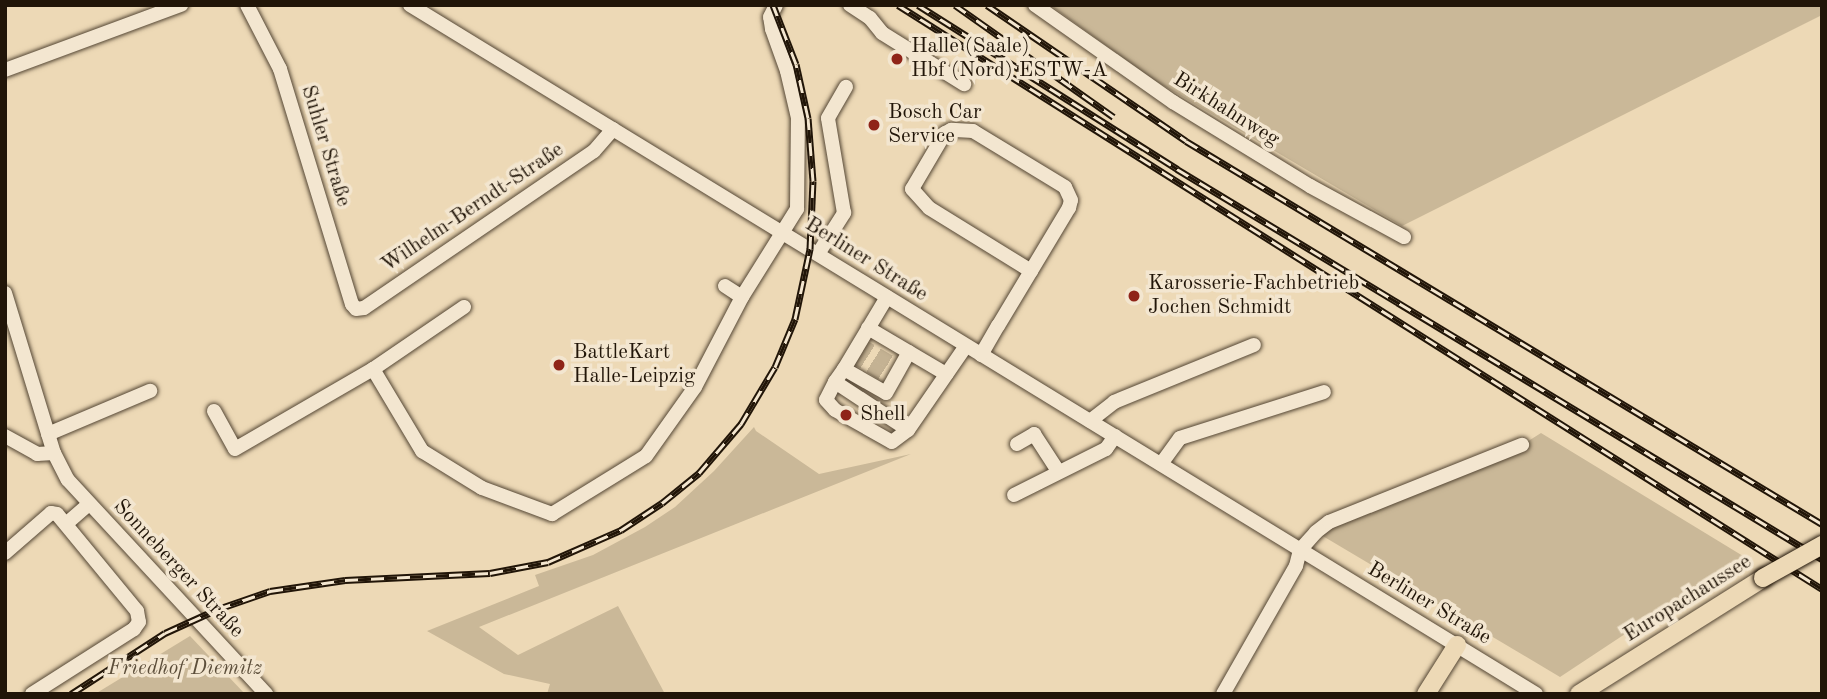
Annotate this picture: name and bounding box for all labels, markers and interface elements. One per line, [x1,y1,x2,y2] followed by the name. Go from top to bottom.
[911,34,1107,84] place label: Halle (Saale) Hbf (Nord) ESTW-A
[889,51,905,67] marker: Halle (Saale) Hbf (Nord) ESTW-A
[1168,67,1284,153] street label: Birkhahnweg
[295,82,355,210] street label: Suhler Straße
[888,100,982,150] place label: Bosch Car Service
[866,117,882,133] marker: Bosch Car Service
[377,138,569,278] street label: Wilhelm-Berndt-Straße
[800,212,932,308] street label: Berliner Straße
[1148,271,1359,321] place label: Karosserie-Fachbetrieb Jochen Schmidt
[1126,288,1142,304] marker: Karosserie-Fachbetrieb Jochen Schmidt
[573,340,695,390] place label: BattleKart Halle-Leipzig
[551,357,567,373] marker: BattleKart Halle-Leipzig
[860,402,905,428] place label: Shell
[838,407,854,423] marker: Shell
[107,494,249,644] street label: Sonneberger Straße
[1620,550,1756,648] street label: Europachaussee
[1363,557,1495,651] street label: Berliner Straße
[108,656,262,682] park label: Friedhof Diemitz

